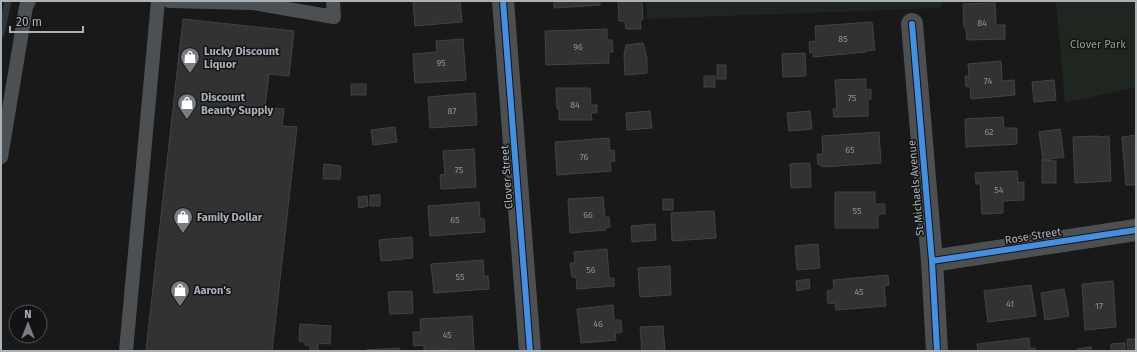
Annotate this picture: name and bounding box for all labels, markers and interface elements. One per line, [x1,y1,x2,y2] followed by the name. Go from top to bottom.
[10,8,83,34] scale bar
[16,15,42,29] text: 20 m
[977,18,987,28] house number: 84
[838,34,848,44] house number: 85
[1070,38,1126,51] park label: Clover Park
[573,42,583,52] house number: 96
[204,45,280,71] place label: Lucky Discount Liquor
[179,46,201,74] shop icon: Lucky Discount Liquor
[436,58,446,68] house number: 95
[984,76,992,86] house number: 74
[201,91,273,117] place label: Discount Beauty Supply
[176,92,198,120] shop icon: Discount Beauty Supply
[848,93,857,103] house number: 75
[570,100,580,110] house number: 84
[448,106,456,116] house number: 87
[984,127,994,137] house number: 62
[905,140,927,236] street label: St Michaels Avenue
[498,145,516,209] street label: Clover Street
[845,145,855,155] house number: 65
[580,152,588,162] house number: 76
[455,165,464,175] house number: 75
[994,185,1004,195] house number: 54
[172,206,194,234] shop icon: Family Dollar
[853,206,862,216] house number: 55
[583,210,593,220] house number: 66
[197,211,263,224] place label: Family Dollar
[450,215,460,225] house number: 65
[1004,225,1062,247] street label: Rose Street
[586,265,596,275] house number: 56
[456,272,465,282] house number: 55
[169,279,191,307] shop icon: Aaron's
[193,284,232,297] place label: Aaron's
[854,287,864,297] house number: 45
[1006,299,1014,309] house number: 41
[1095,301,1103,311] house number: 17
[8,304,48,344] north arrow
[24,308,32,321] text: N
[593,319,603,329] house number: 46
[442,330,452,340] house number: 45

